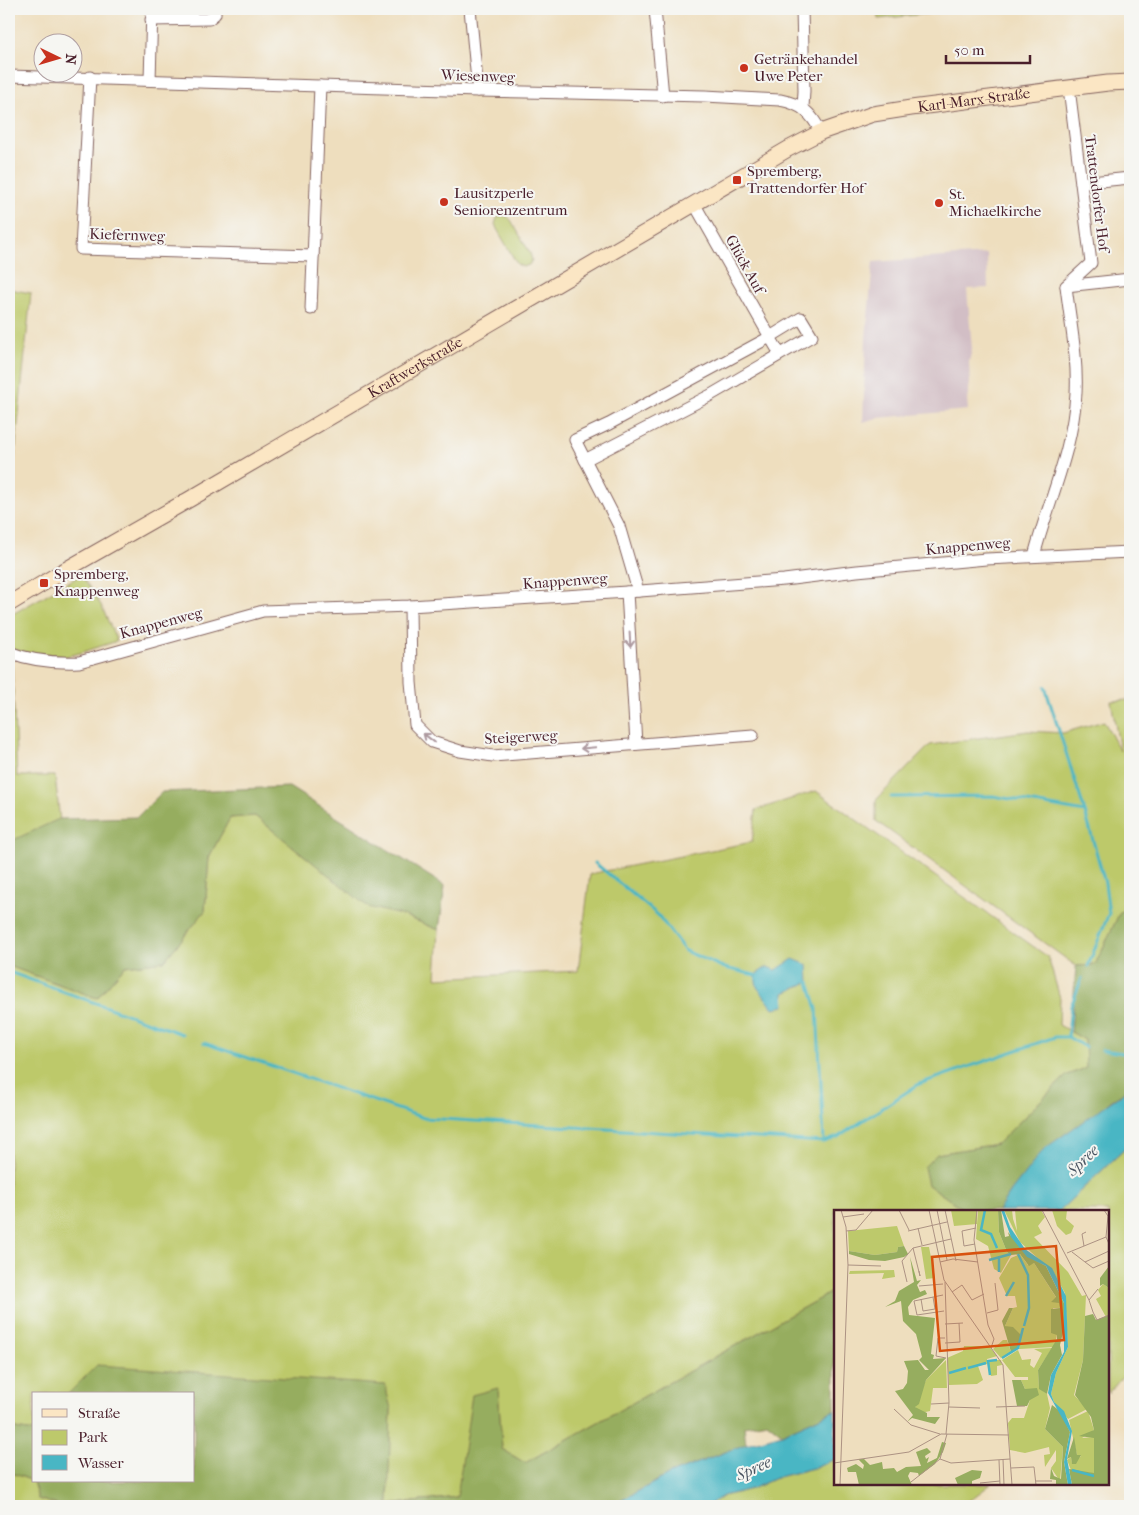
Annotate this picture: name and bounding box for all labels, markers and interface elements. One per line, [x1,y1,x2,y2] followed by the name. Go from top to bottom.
[32,32,82,82] north arrow
[946,32,1030,64] scale bar
[954,41,985,59] text: 50 m
[754,50,858,85] place label: Getränkehandel Uwe Peter
[61,53,79,65] text: N
[738,62,750,74] marker: Getränkehandel Uwe Peter
[440,66,516,86] street label: Wiesenweg
[916,84,1032,116] street label: Karl-Marx-Straße
[1081,134,1113,255] street label: Trattendorfer Hof
[747,162,867,197] place label: Spremberg, Trattendorfer Hof
[731,174,743,186] marker: Spremberg, Trattendorfer Hof
[454,184,568,219] place label: Lausitzperle Seniorenzentrum
[949,185,1042,220] place label: St. Michaelkirche
[438,196,450,208] marker: Lausitzperle Seniorenzentrum
[933,197,945,209] marker: St. Michaelkirche
[89,225,166,245] street label: Kiefernweg
[722,232,770,299] street label: Glück Auf
[364,332,466,402] street label: Kraftwerkstraße
[925,533,1012,559] street label: Knappenweg
[54,565,140,600] place label: Spremberg, Knappenweg
[522,569,609,593] street label: Knappenweg
[38,577,50,589] marker: Spremberg, Knappenweg
[118,603,205,643] street label: Knappenweg
[626,632,635,648] one-way arrow
[484,726,559,748] street label: Steigerweg
[422,733,436,743] one-way arrow
[580,743,596,752] one-way arrow
[1062,1140,1102,1181] water label: Spree
[834,1210,1109,1485] inset map
[32,1392,195,1482] legend
[78,1404,121,1422] text: Straße
[78,1428,108,1446] text: Park
[732,1452,774,1485] water label: Spree
[77,1454,124,1472] text: Wasser

